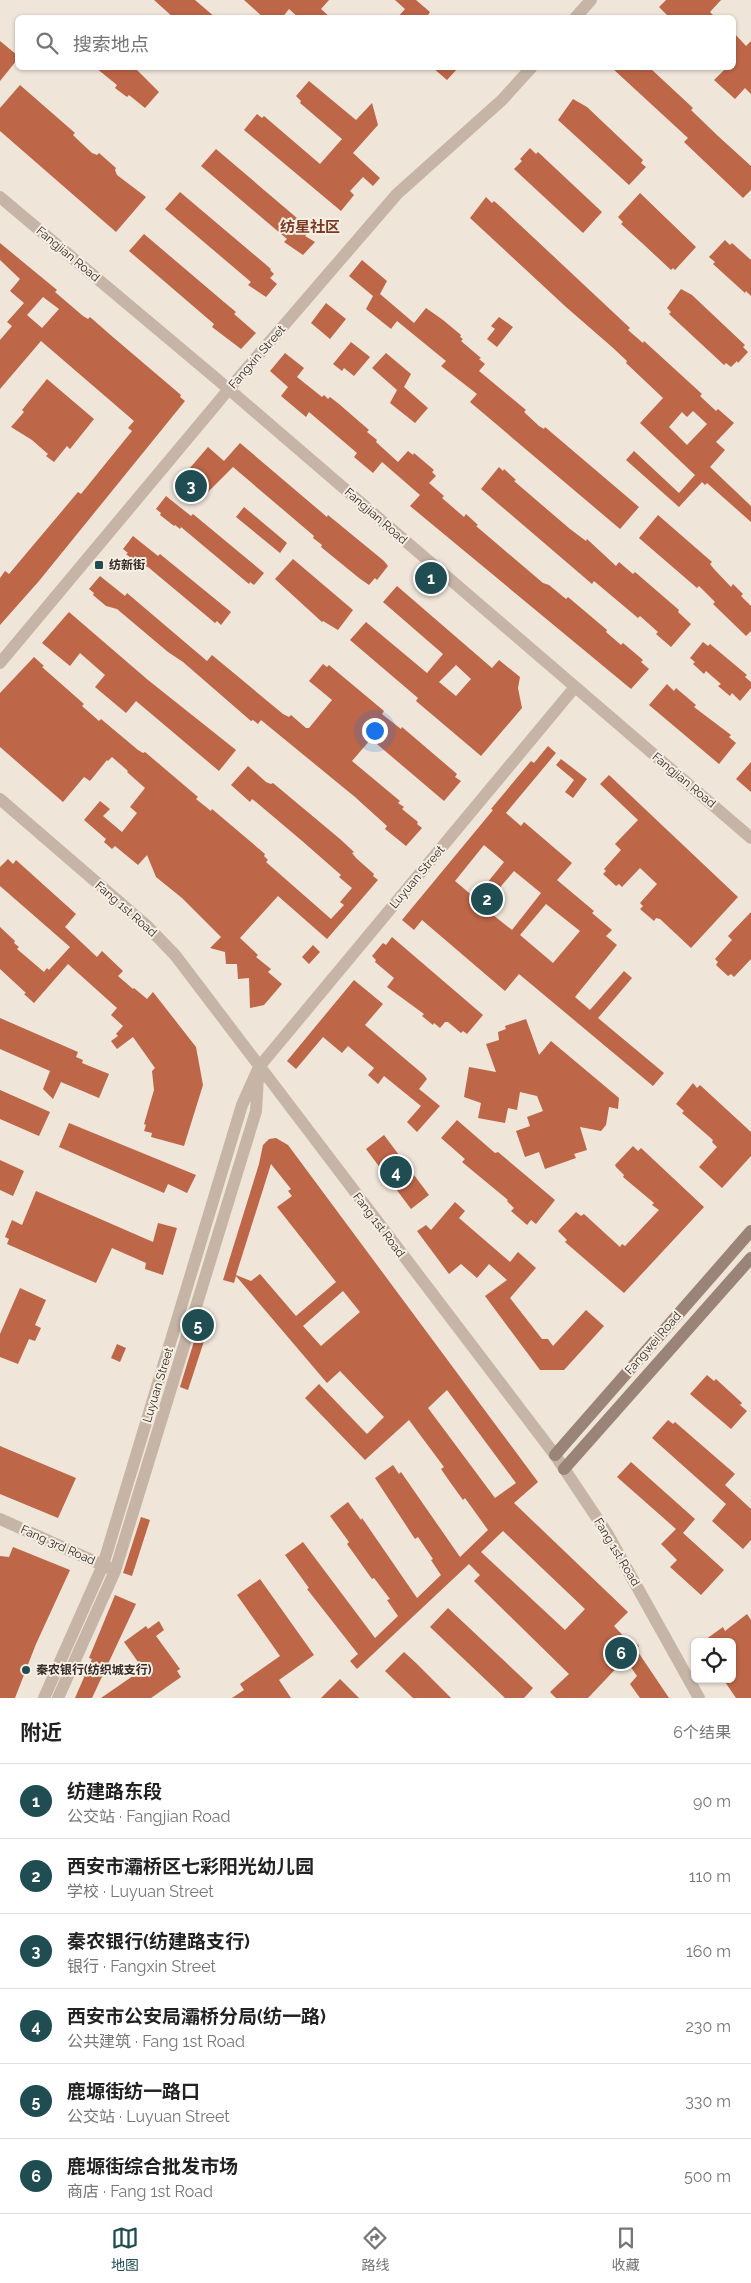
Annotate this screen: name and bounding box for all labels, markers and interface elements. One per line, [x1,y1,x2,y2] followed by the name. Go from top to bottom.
[15,15,736,70] search box
[33,29,61,57] icon: search
[73,33,149,55] text: 搜索地点
[280,218,340,236] district label: 纺星社区
[34,223,102,285] street label: Fangjian Road
[226,323,288,391] street label: Fangxin Street
[175,467,207,505] pin: 3
[342,485,410,547] street label: Fangjian Road
[109,558,145,572] place label: 纺新街
[93,559,105,571] marker: 纺新街
[415,559,447,597] pin: 1
[362,718,388,744] your location
[650,749,718,811] street label: Fangjian Road
[387,843,447,911] street label: Luyuan Street
[92,878,160,940] street label: Fang 1st Road
[471,880,503,918] pin: 2
[380,1153,412,1191] pin: 4
[350,1190,408,1260] street label: Fang 1st Road
[182,1306,214,1344] pin: 5
[622,1309,684,1377] street label: Fangwei Road
[140,1346,176,1424] street label: Luyuan Street
[591,1515,643,1589] street label: Fang 1st Road
[19,1522,97,1568] street label: Fang 3rd Road
[605,1634,637,1672] pin: 6
[691,1638,736,1683] map controls
[691,1638,736,1683] button: locate
[36,1663,152,1677] place label: 秦农银行(纺织城支行)
[20,1664,32,1676] marker: 秦农银行(纺织城支行)
[20,1720,62,1745] text: 附近
[673,1723,731,1742] text: 6个结果
[67,1780,162,1802] text: 纺建路东段
[32,1792,40,1811] text: 1
[693,1792,731,1811] text: 90 m
[67,1807,230,1826] text: 公交站 · Fangjian Road
[67,1855,314,1877] text: 西安市灞桥区七彩阳光幼儿园
[31,1867,41,1886] text: 2
[689,1867,731,1886] text: 110 m
[67,1882,214,1901] text: 学校 · Luyuan Street
[67,1930,250,1952] text: 秦农银行(纺建路支行)
[32,1942,40,1961] text: 3
[686,1942,731,1961] text: 160 m
[67,1957,216,1976] text: 银行 · Fangxin Street
[67,2005,326,2027] text: 西安市公安局灞桥分局(纺一路)
[31,2017,41,2036] text: 4
[686,2017,731,2036] text: 230 m
[67,2032,245,2051] text: 公共建筑 · Fang 1st Road
[67,2080,200,2102] text: 鹿塬街纺一路口
[32,2092,40,2111] text: 5
[685,2092,731,2111] text: 330 m
[67,2107,230,2126] text: 公交站 · Luyuan Street
[67,2155,238,2177] text: 鹿塬街综合批发市场
[31,2167,41,2186] text: 6
[684,2167,731,2186] text: 500 m
[67,2182,213,2201] text: 商店 · Fang 1st Road
[111,2224,139,2274] tab: 地图
[361,2224,389,2274] tab: 路线
[612,2224,640,2274] tab: 收藏

